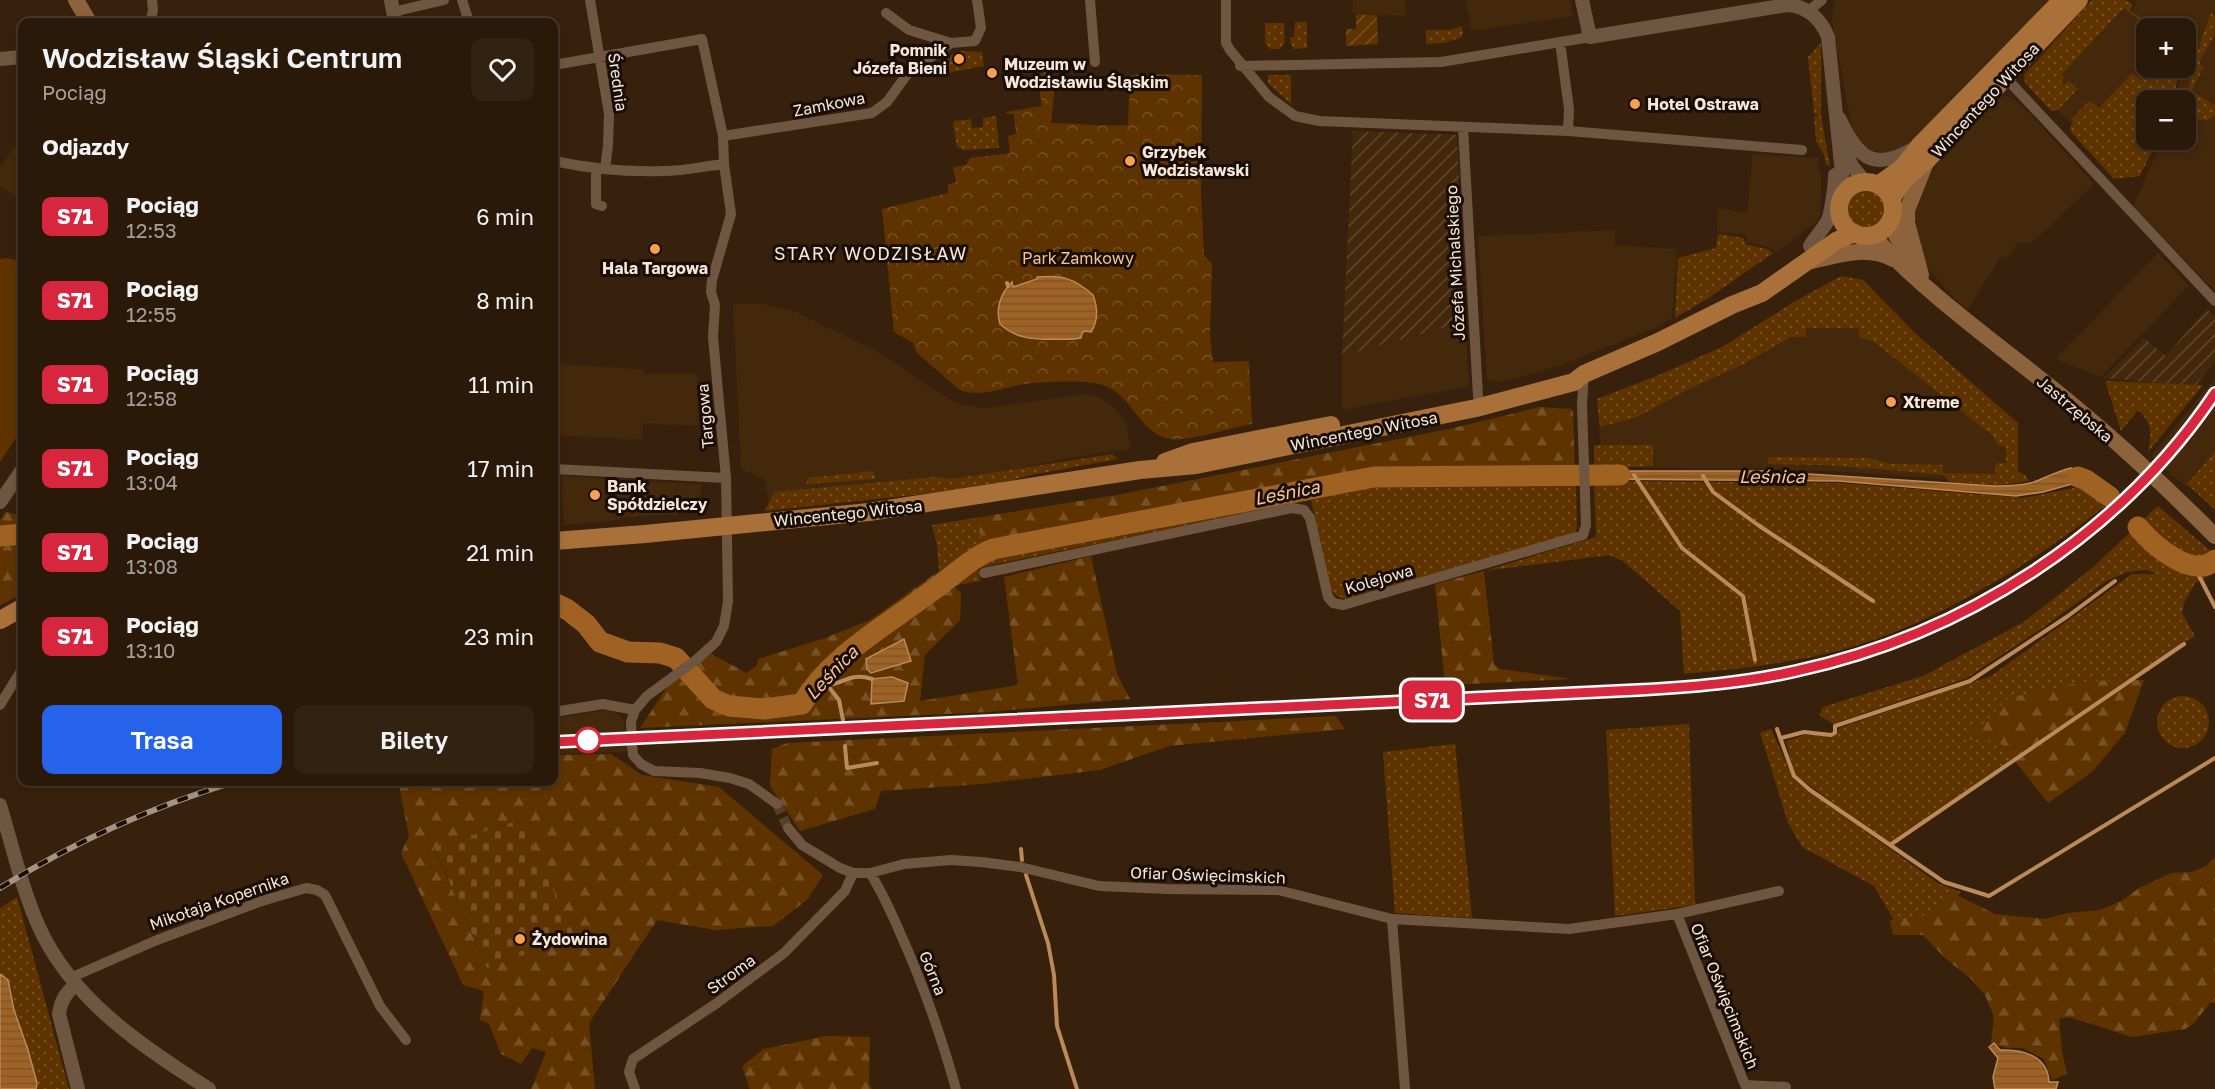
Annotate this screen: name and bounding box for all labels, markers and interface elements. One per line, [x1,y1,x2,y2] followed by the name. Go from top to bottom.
[2136,18,2196,150] map controls
[2136,18,2196,78] button: +
[471,38,534,101] button: heart
[1927,39,2043,161] street label: Wincentego Witosa
[853,40,948,78] place label: Pomnik Józefa Bieni
[42,41,402,74] text: Wodzisław Śląski Centrum
[604,52,632,112] street label: Średnia
[952,52,966,66] marker: Pomnik Józefa Bieni
[1004,54,1169,92] place label: Muzeum w Wodzisławiu Śląskim
[985,66,999,80] marker: Muzeum w Wodzisławiu Śląskim
[42,80,107,104] text: Pociąg
[791,87,867,121] street label: Zamkowa
[2136,90,2196,150] button: −
[1647,94,1759,114] place label: Hotel Ostrawa
[1628,97,1642,111] marker: Hotel Ostrawa
[42,133,129,160] text: Odjazdy
[1142,142,1249,180] place label: Grzybek Wodzisławski
[1123,154,1137,168] marker: Grzybek Wodzisławski
[1441,185,1469,341] street label: Józefa Michalskiego
[126,191,199,218] text: Pociąg
[57,203,93,229] text: S71
[476,203,534,230] text: 6 min
[126,218,177,242] text: 12:53
[648,242,662,256] marker: Hala Targowa
[774,242,968,264] district label: STARY WODZISŁAW
[1022,248,1134,268] park label: Park Zamkowy
[602,258,708,278] place label: Hala Targowa
[126,275,199,302] text: Pociąg
[57,287,93,313] text: S71
[476,287,534,314] text: 8 min
[126,302,177,326] text: 12:55
[126,359,199,386] text: Pociąg
[57,371,93,397] text: S71
[468,371,534,398] text: 11 min
[2033,371,2117,447] street label: Jastrzębska
[692,383,718,449] street label: Targowa
[126,386,177,410] text: 12:58
[1903,392,1959,412] place label: Xtreme
[1884,395,1898,409] marker: Xtreme
[1289,407,1439,455] street label: Wincentego Witosa
[126,443,199,470] text: Pociąg
[57,455,93,481] text: S71
[467,455,534,482] text: 17 min
[1739,465,1806,487] water label: Leśnica
[126,470,178,494] text: 13:04
[1252,475,1322,509] water label: Leśnica
[607,476,708,514] place label: Bank Spółdzielczy
[588,488,602,502] marker: Bank Spółdzielczy
[773,495,923,531] street label: Wincentego Witosa
[126,527,199,554] text: Pociąg
[57,539,93,565] text: S71
[466,539,534,566] text: 21 min
[126,554,178,578] text: 13:08
[1343,560,1415,598] street label: Kolejowa
[126,611,199,638] text: Pociąg
[57,623,93,649] text: S71
[464,623,534,650] text: 23 min
[126,638,176,662] text: 13:10
[800,640,863,704] water label: Leśnica
[1398,680,1466,720] line badge: S71
[1414,687,1450,713] text: S71
[42,705,282,774] button: Trasa
[294,705,534,774] button: Bilety
[575,727,601,753] unlabelled marker
[1130,862,1286,888] street label: Ofiar Oświęcimskich
[147,868,291,934] street label: Mikołaja Kopernika
[1687,920,1763,1072] street label: Ofiar Oświęcimskich
[532,929,607,949] place label: Żydowina
[513,932,527,946] marker: Żydowina
[915,948,951,998] street label: Górna
[703,950,759,998] street label: Stroma

